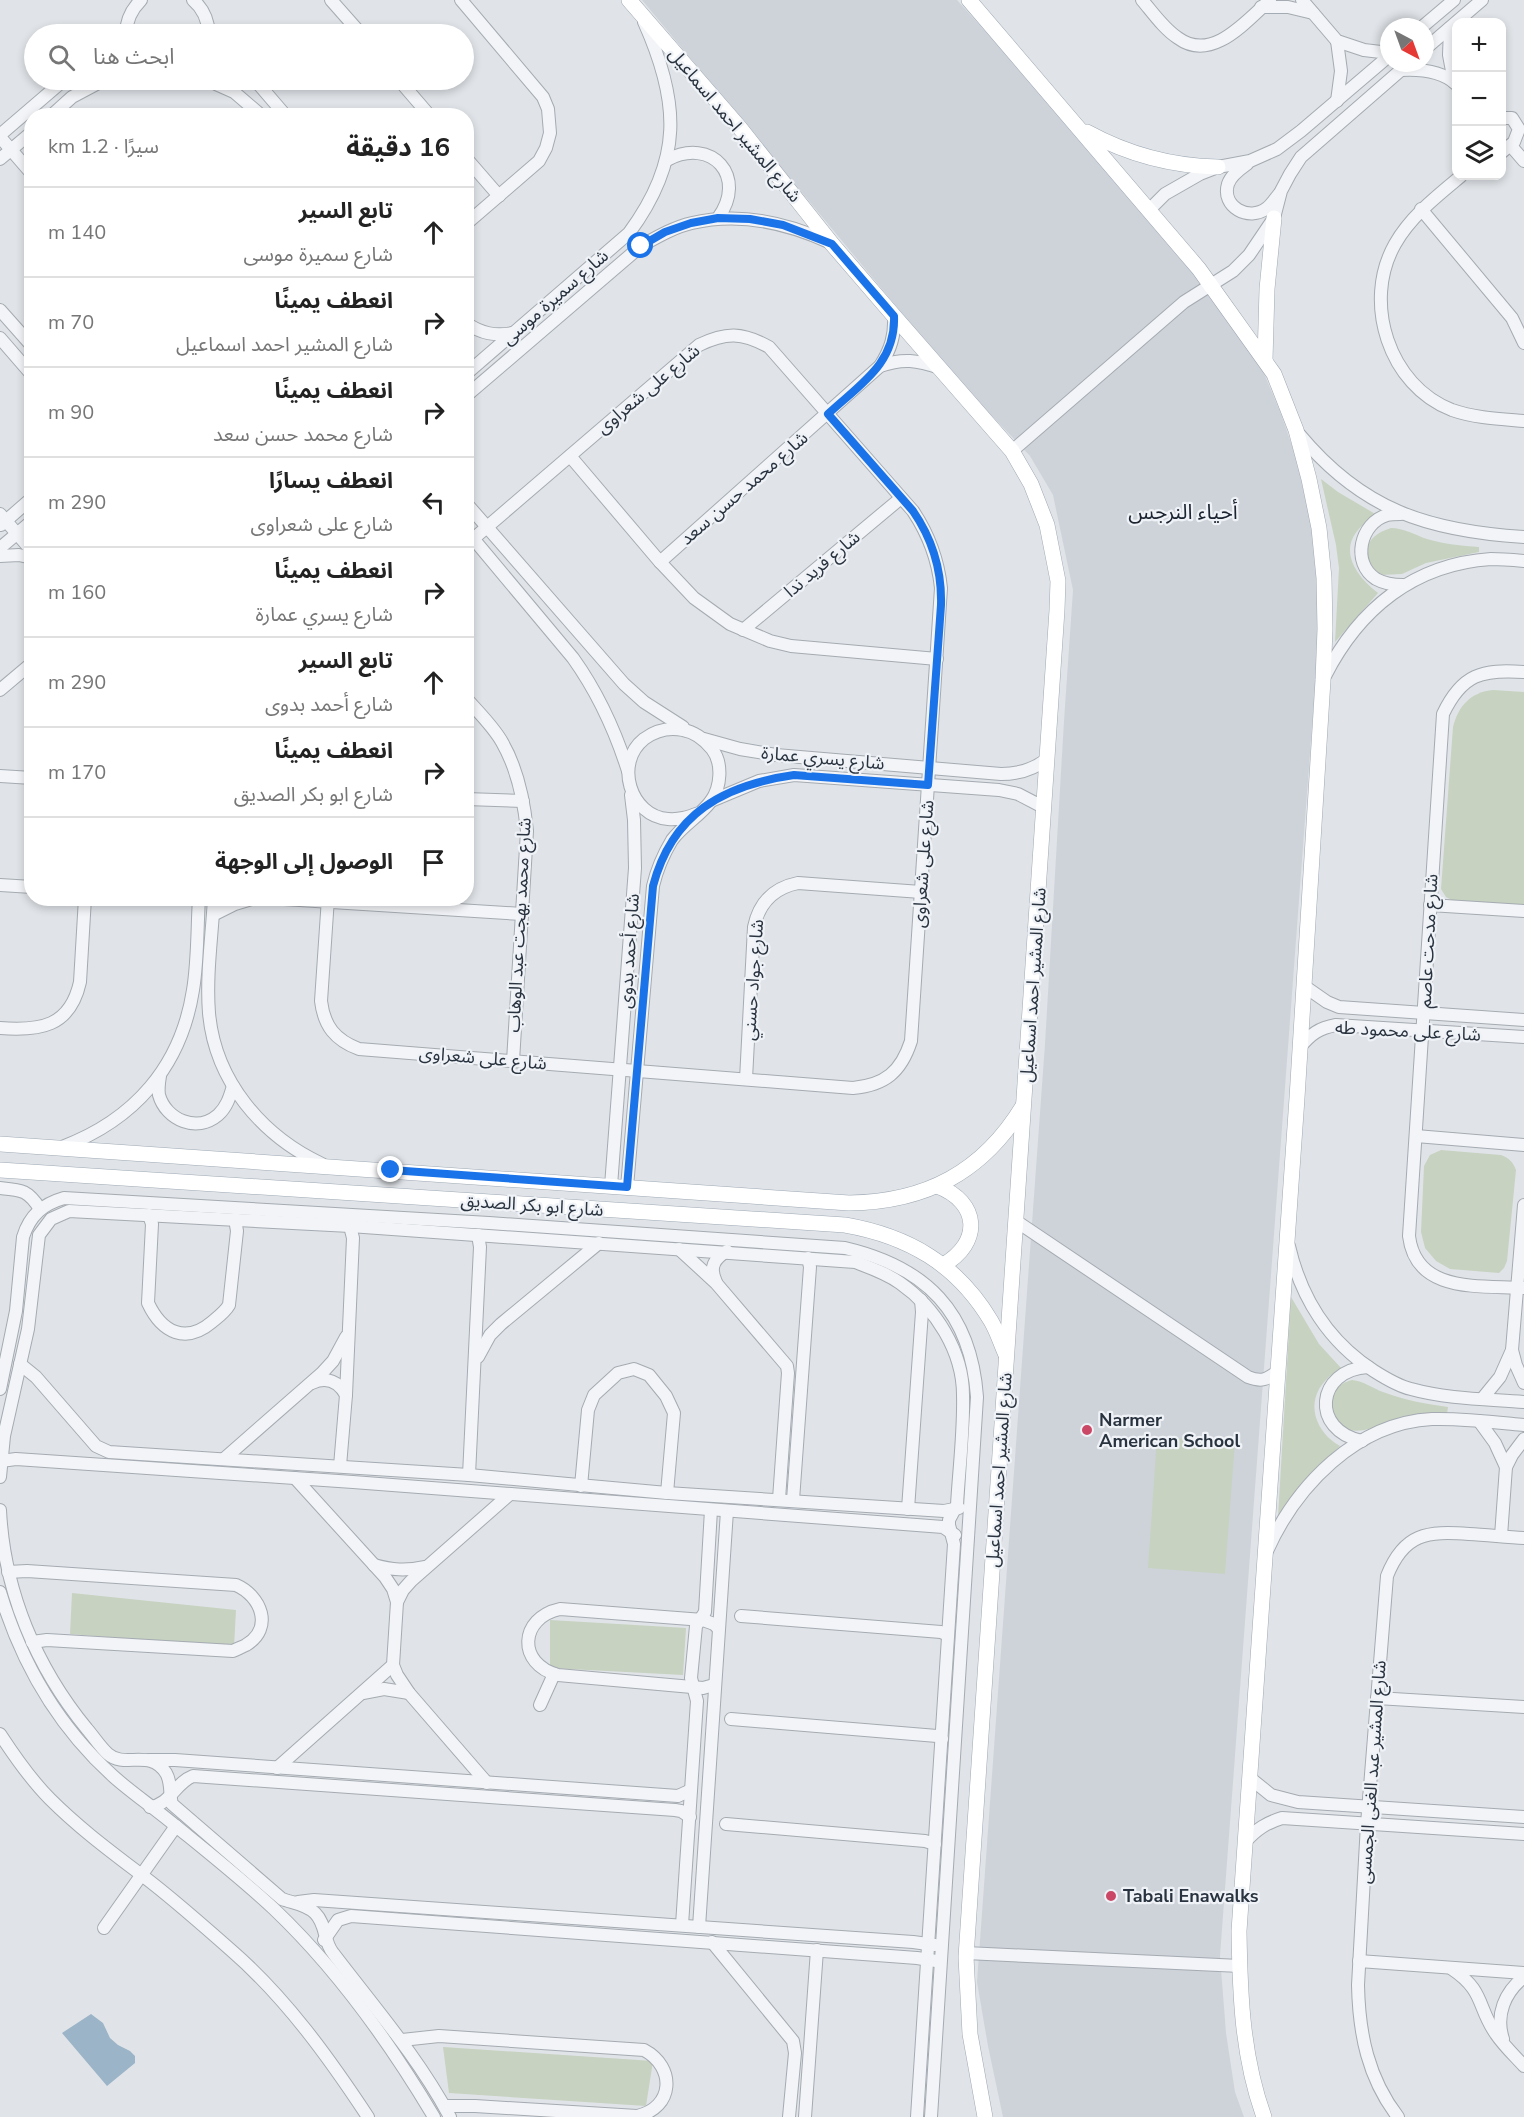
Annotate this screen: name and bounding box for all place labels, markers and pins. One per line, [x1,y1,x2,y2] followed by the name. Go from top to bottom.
[1099,1408,1240,1453] place label: Narmer American School
[1080,1423,1094,1437] marker: Narmer American School
[1123,1884,1259,1908] place label: Tabali Enawalks
[1104,1889,1118,1903] marker: Tabali Enawalks

